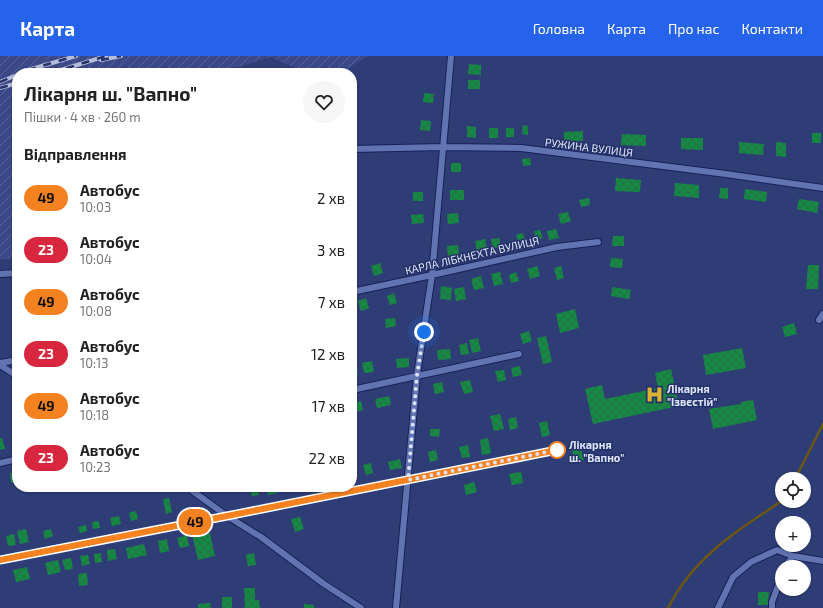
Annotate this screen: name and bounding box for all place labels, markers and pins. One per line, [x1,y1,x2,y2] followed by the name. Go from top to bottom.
[667,382,717,408] place label: Лікарня "Ізвєстій"
[644,384,664,404] hospital icon: Лікарня "Ізвєстій"
[569,438,624,464] place label: Лікарня ш. "Вапно"
[548,441,566,459] marker: Лікарня ш. "Вапно"

